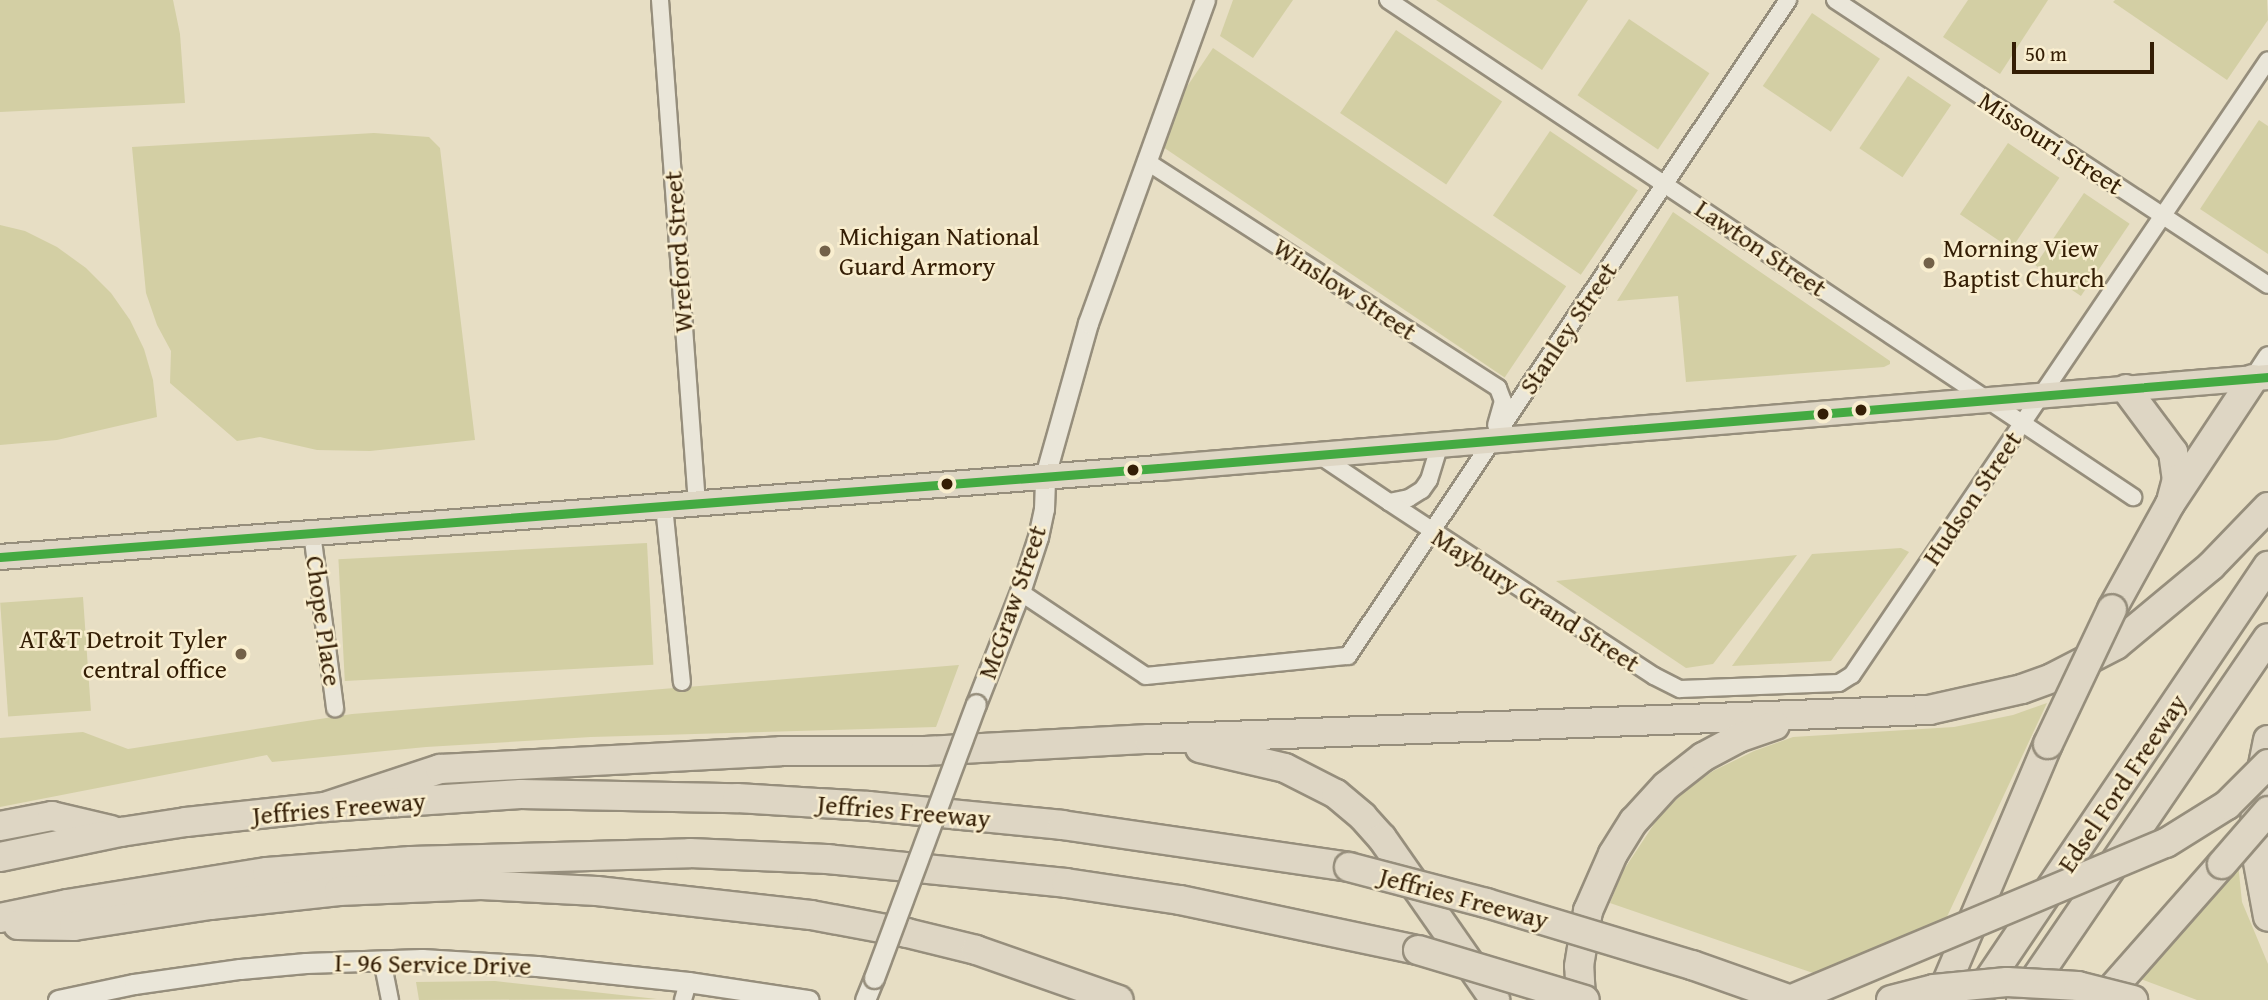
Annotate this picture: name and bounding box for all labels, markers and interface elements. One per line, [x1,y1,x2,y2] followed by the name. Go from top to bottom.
[2016,28,2158,72] scale bar
[2025,38,2067,69] text: 50 m
[1973,85,2129,201] street label: Missouri Street
[657,170,699,334] street label: Wreford Street
[1689,193,1833,303] street label: Lawton Street
[839,220,1039,282] place label: Michigan National Guard Armory
[1268,231,1422,347] street label: Winslow Street
[1943,232,2105,294] place label: Morning View Baptist Church
[817,243,833,259] marker: Michigan National Guard Armory
[1921,255,1937,271] marker: Morning View Baptist Church
[1512,256,1624,400] street label: Stanley Street
[1854,403,1868,417] unlabelled marker
[1816,407,1830,421] unlabelled marker
[1916,425,2028,571] street label: Hudson Street
[1126,463,1140,477] unlabelled marker
[940,477,954,491] unlabelled marker
[971,521,1053,683] street label: McGraw Street
[1426,521,1646,679] street label: Maybury Grand Street
[299,554,349,688] street label: Chope Place
[19,623,227,684] place label: AT&T Detroit Tyler central office
[233,646,249,662] marker: AT&T Detroit Tyler central office
[2051,688,2193,878] street label: Edsel Ford Freeway
[251,785,427,831] street label: Jeffries Freeway
[816,788,992,834] street label: Jeffries Freeway
[1376,860,1552,936] street label: Jeffries Freeway
[334,947,532,981] street label: I- 96 Service Drive

